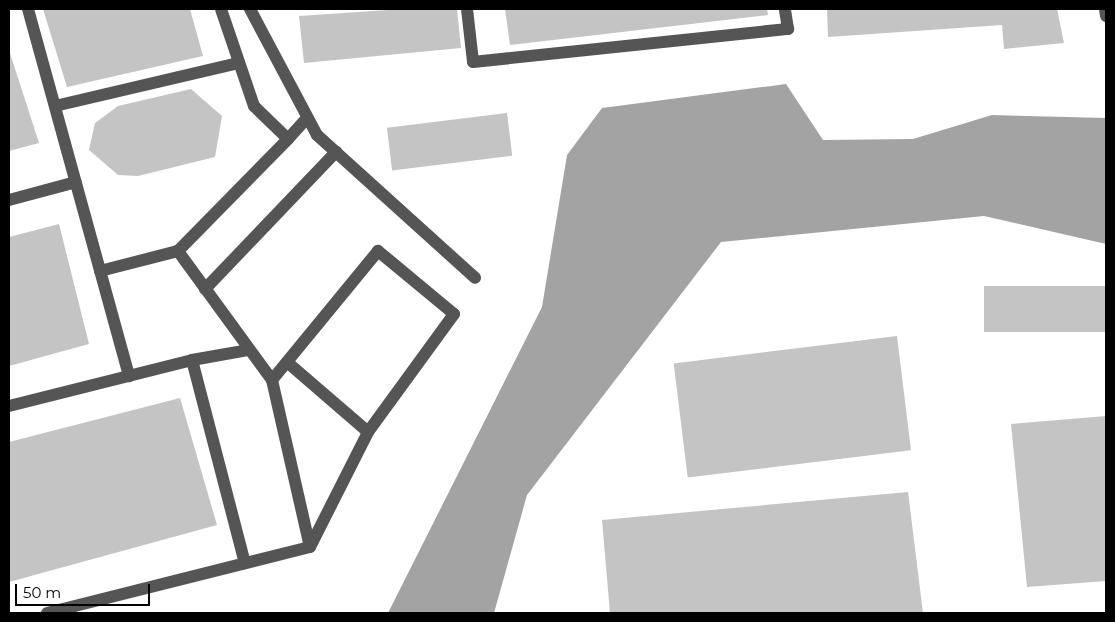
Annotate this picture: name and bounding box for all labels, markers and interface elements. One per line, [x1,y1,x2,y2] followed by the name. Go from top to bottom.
[18,574,152,606] scale bar
[23,583,61,602] text: 50 m

